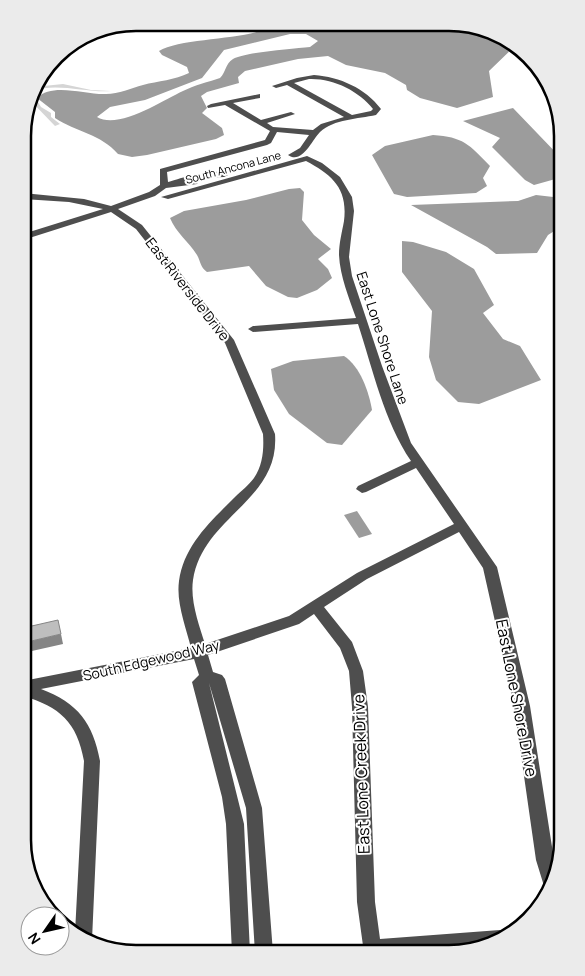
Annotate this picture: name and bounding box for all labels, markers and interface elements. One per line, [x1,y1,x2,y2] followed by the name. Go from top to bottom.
[184,147,283,187] street label: South Ancona Lane
[142,233,234,345] street label: East Riverside Drive
[353,269,413,407] street label: East Lone Shore Lane
[491,617,543,779] street label: East Lone Shore Drive
[81,635,222,685] street label: South Edgewood Way
[347,694,375,854] street label: East Lone Creek Drive
[20,906,70,956] north arrow
[23,929,44,948] text: N

